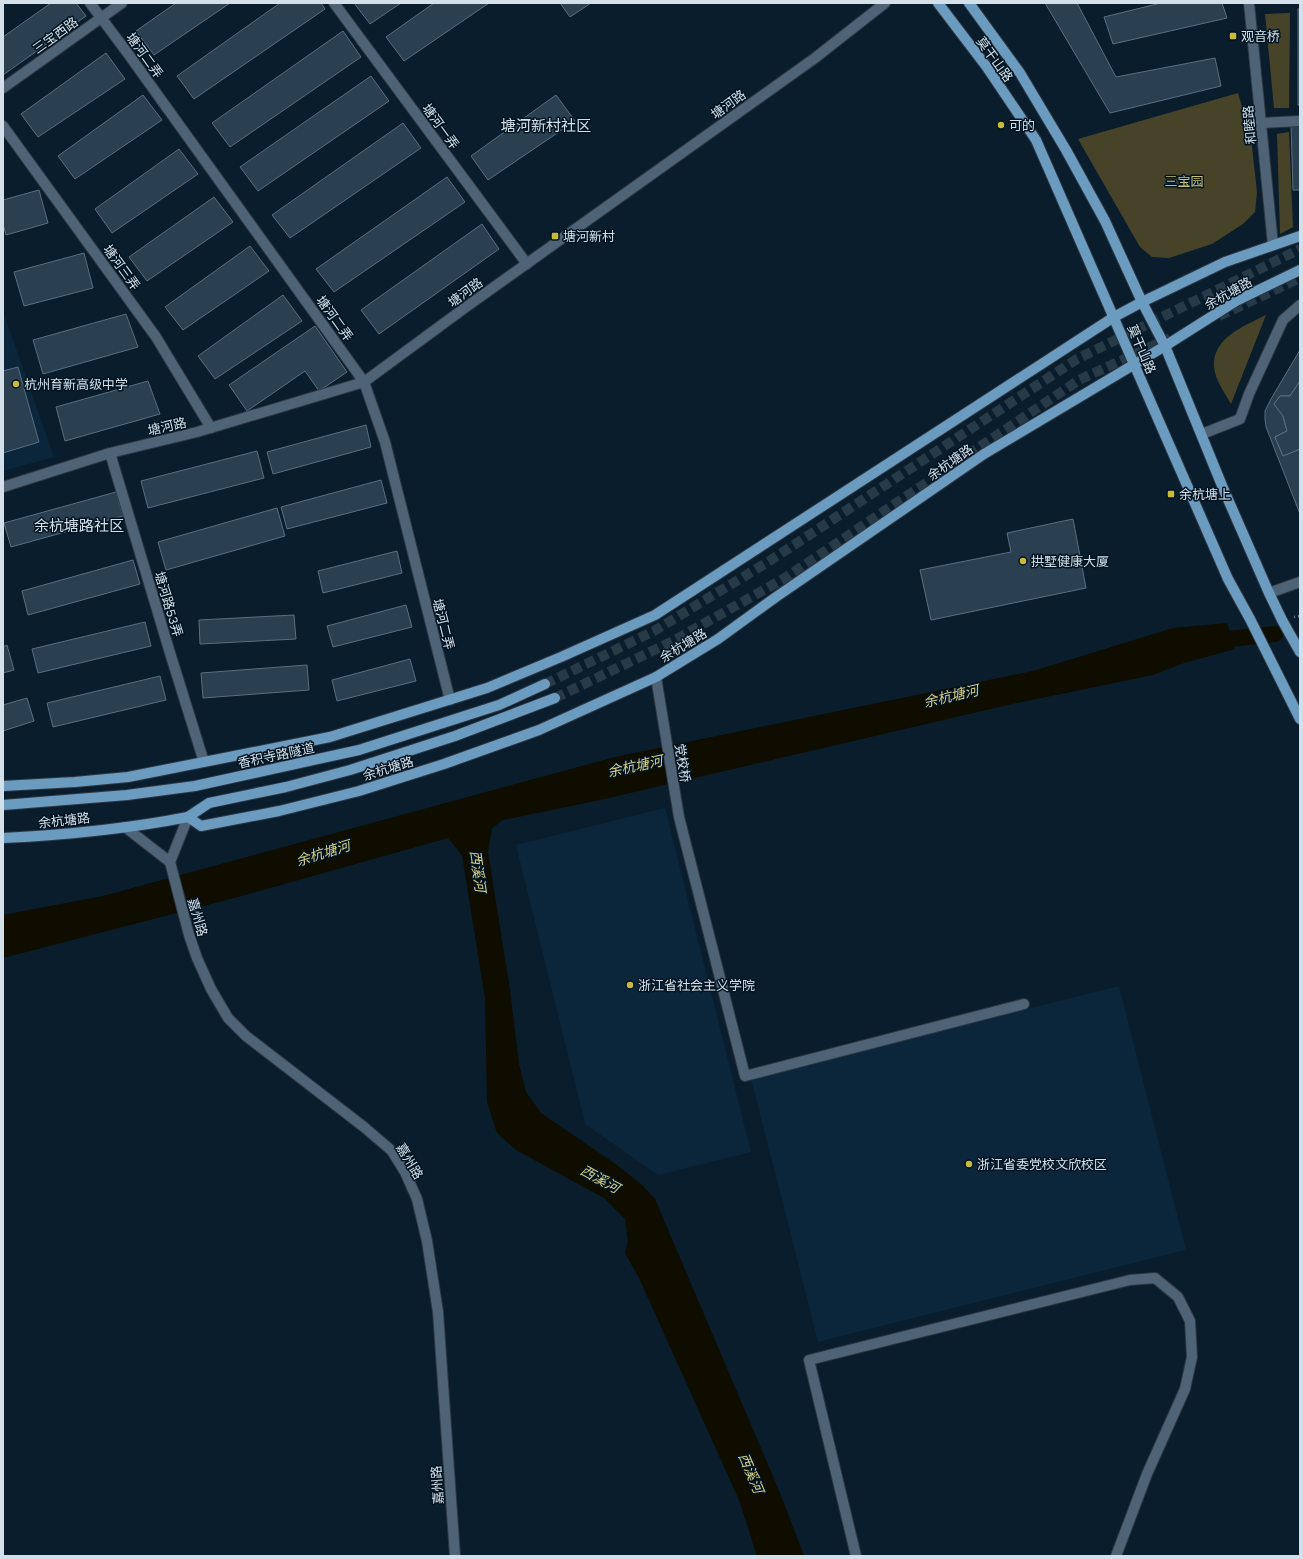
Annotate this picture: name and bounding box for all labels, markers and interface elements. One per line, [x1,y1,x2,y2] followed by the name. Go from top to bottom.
[30,14,81,57] street label: 三宝西路
[1241,29,1280,44] place label: 观音桥
[123,30,166,81] street label: 塘河二弄
[1228,31,1238,41] marker: 观音桥
[973,34,1016,85] street label: 莫干山路
[708,87,748,122] street label: 塘河路
[419,101,462,152] street label: 塘河一弄
[1240,105,1259,145] street label: 和睦路
[501,117,591,135] district label: 塘河新村社区
[1009,118,1035,133] place label: 可的
[996,120,1006,130] marker: 可的
[1164,174,1204,189] park label: 三宝园
[563,229,615,244] place label: 塘河新村
[550,231,560,241] marker: 塘河新村
[100,242,143,293] street label: 塘河三弄
[1202,274,1255,313] street label: 余杭塘路
[445,275,485,310] street label: 塘河路
[313,293,356,344] street label: 塘河二弄
[1124,322,1159,376] street label: 莫干山路
[24,377,128,392] place label: 杭州育新高级中学
[11,379,21,389] marker: 杭州育新高级中学
[146,415,188,438] street label: 塘河路
[925,441,976,483] street label: 余杭塘路
[1179,487,1231,502] place label: 余杭塘上
[1166,489,1176,499] marker: 余杭塘上
[34,517,124,535] district label: 余杭塘路社区
[1031,554,1109,569] place label: 拱墅健康大厦
[1018,556,1028,566] marker: 拱墅健康大厦
[152,570,186,638] street label: 塘河路53弄
[430,597,457,651] street label: 塘河二弄
[657,626,709,665] street label: 余杭塘路
[922,681,983,710] water label: 余杭塘河
[236,740,316,771] street label: 香积寺路隧道
[672,743,693,784] street label: 党校桥
[606,752,667,780] water label: 余杭塘河
[361,754,415,783] street label: 余杭塘路
[37,810,91,831] street label: 余杭塘路
[294,836,355,869] water label: 余杭塘河
[467,849,489,896] water label: 西溪河
[185,896,210,938] street label: 嘉州路
[638,978,755,993] place label: 浙江省社会主义学院
[625,980,635,990] marker: 浙江省社会主义学院
[393,1141,426,1182] street label: 嘉州路
[977,1157,1107,1172] place label: 浙江省委党校文欣校区
[964,1159,974,1169] marker: 浙江省委党校文欣校区
[578,1162,625,1198] water label: 西溪河
[735,1451,768,1498] water label: 西溪河
[429,1465,446,1505] street label: 嘉州路

